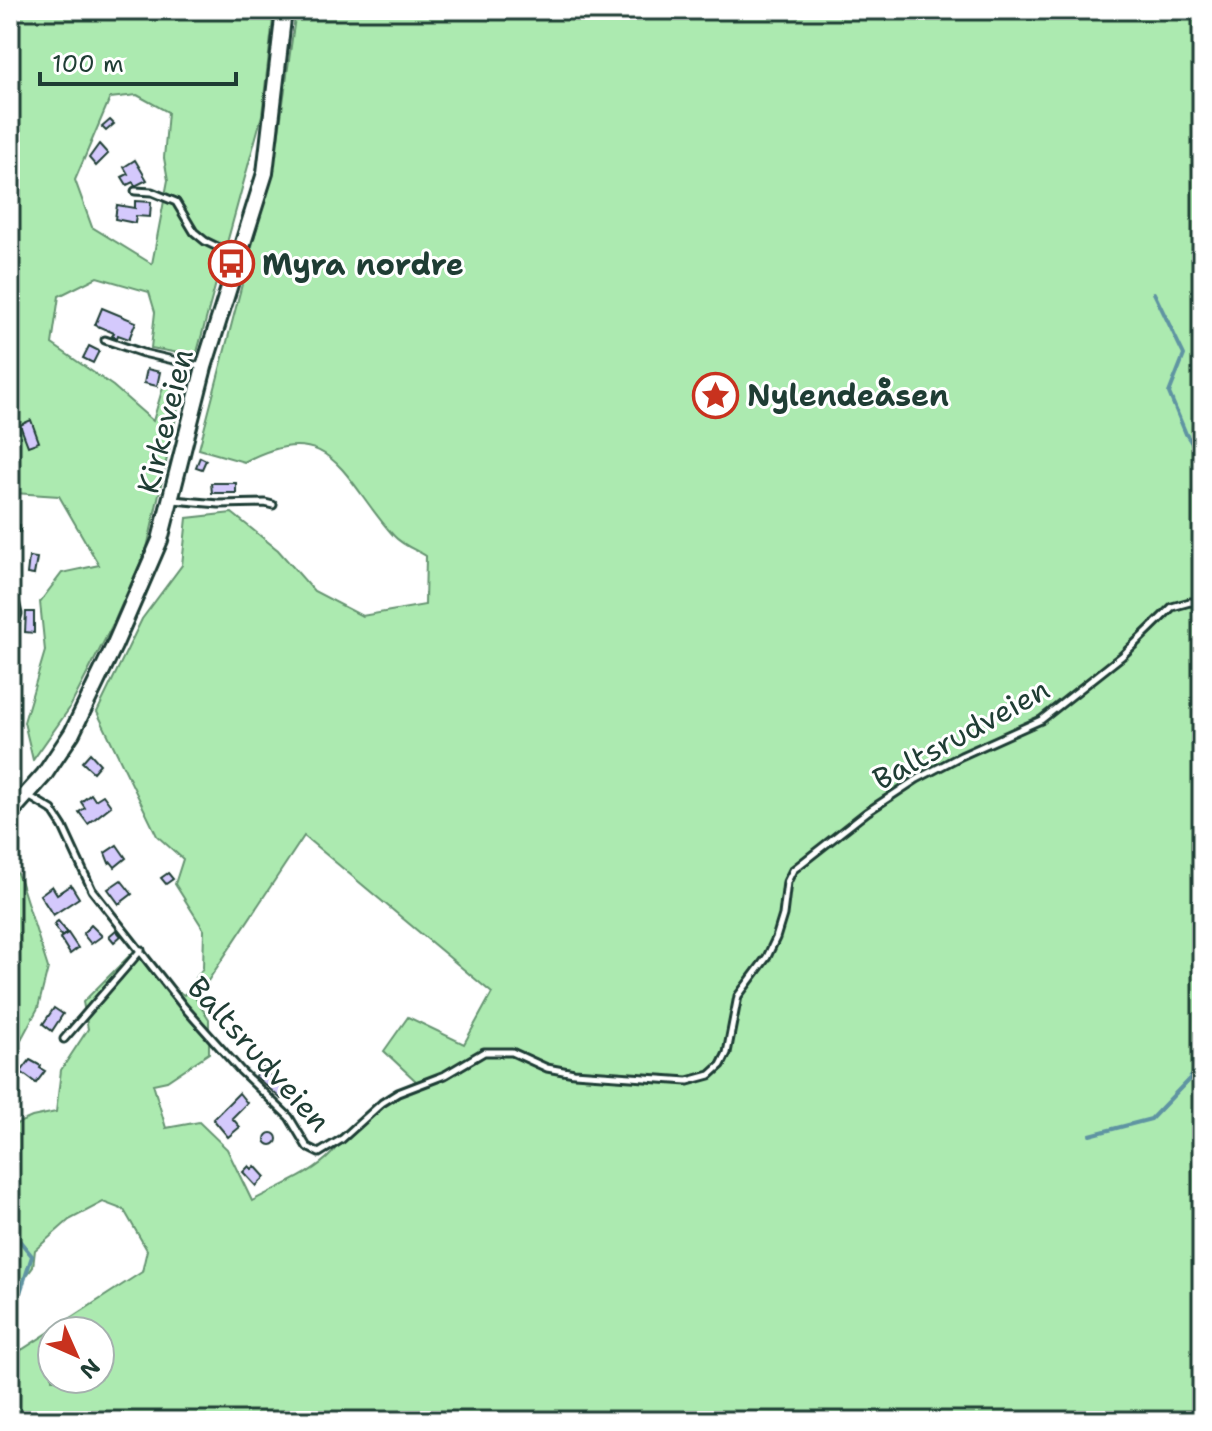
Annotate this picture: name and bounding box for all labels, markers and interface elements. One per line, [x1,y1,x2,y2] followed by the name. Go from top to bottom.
[40,36,236,86] scale bar
[52,48,124,80] text: 100 m
[207,240,255,288] bus stop icon: Myra nordre
[262,244,464,285] place label: Myra nordre
[127,344,203,498] street label: Kirkeveien
[692,371,740,419] place icon: Nylendeåsen
[747,375,949,416] place label: Nylendeåsen
[865,669,1057,799] street label: Baltsrudveien
[178,967,340,1141] street label: Baltsrudveien
[36,1315,116,1395] north arrow
[73,1352,106,1385] text: N

